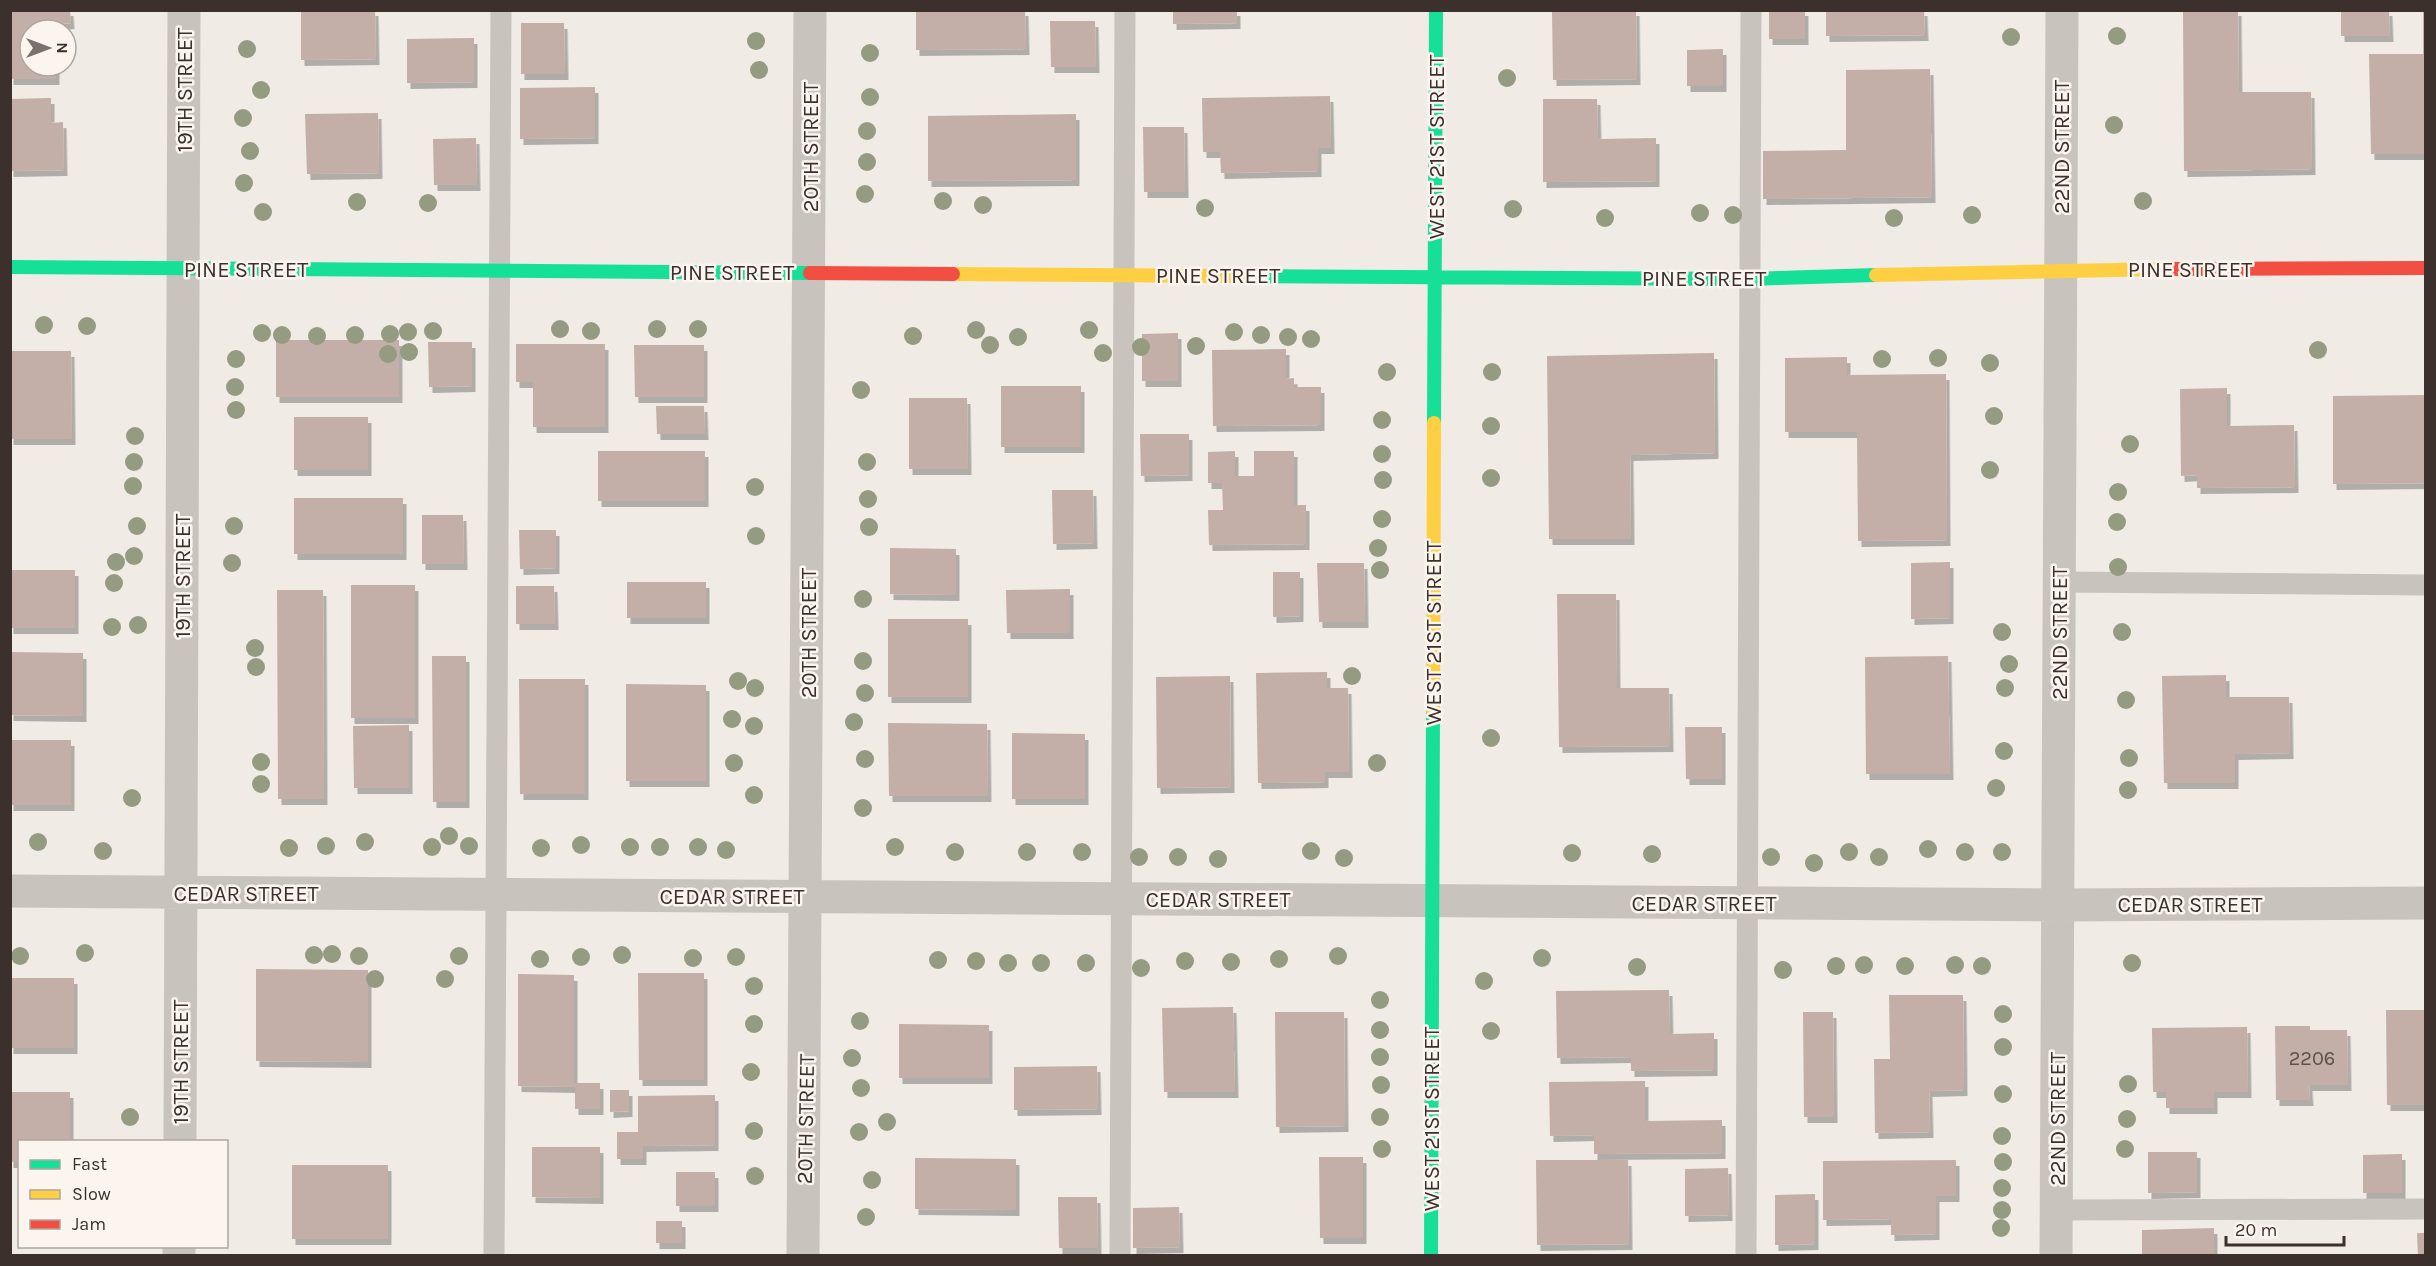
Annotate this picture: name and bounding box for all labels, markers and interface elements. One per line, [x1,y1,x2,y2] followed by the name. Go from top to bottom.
[18,18,78,78] north arrow
[172,28,198,152] street label: 19TH STREET
[53,42,72,54] text: N
[1424,55,1450,239] street label: WEST 21ST STREET
[2049,80,2075,214] street label: 22ND STREET
[798,82,824,212] street label: 20TH STREET
[184,257,308,283] street label: PINE STREET
[2128,257,2252,283] street label: PINE STREET
[670,260,794,286] street label: PINE STREET
[1156,263,1280,289] street label: PINE STREET
[1642,266,1766,292] street label: PINE STREET
[170,514,196,638] street label: 19TH STREET
[1421,541,1447,725] street label: WEST 21ST STREET
[2047,566,2073,700] street label: 22ND STREET
[796,568,822,698] street label: 20TH STREET
[173,881,319,907] street label: CEDAR STREET
[659,884,805,910] street label: CEDAR STREET
[1145,887,1291,913] street label: CEDAR STREET
[1631,891,1777,917] street label: CEDAR STREET
[2117,892,2263,918] street label: CEDAR STREET
[168,1000,194,1124] street label: 19TH STREET
[1419,1027,1445,1211] street label: WEST 21ST STREET
[2289,1047,2335,1070] house number: 2206
[2045,1052,2071,1186] street label: 22ND STREET
[792,1054,820,1184] street label: 20TH STREET
[18,1140,228,1248] legend
[72,1153,107,1175] text: Fast
[72,1183,111,1205] text: Slow
[2226,1209,2344,1247] scale bar
[72,1213,106,1235] text: Jam
[2235,1219,2277,1241] text: 20 m

